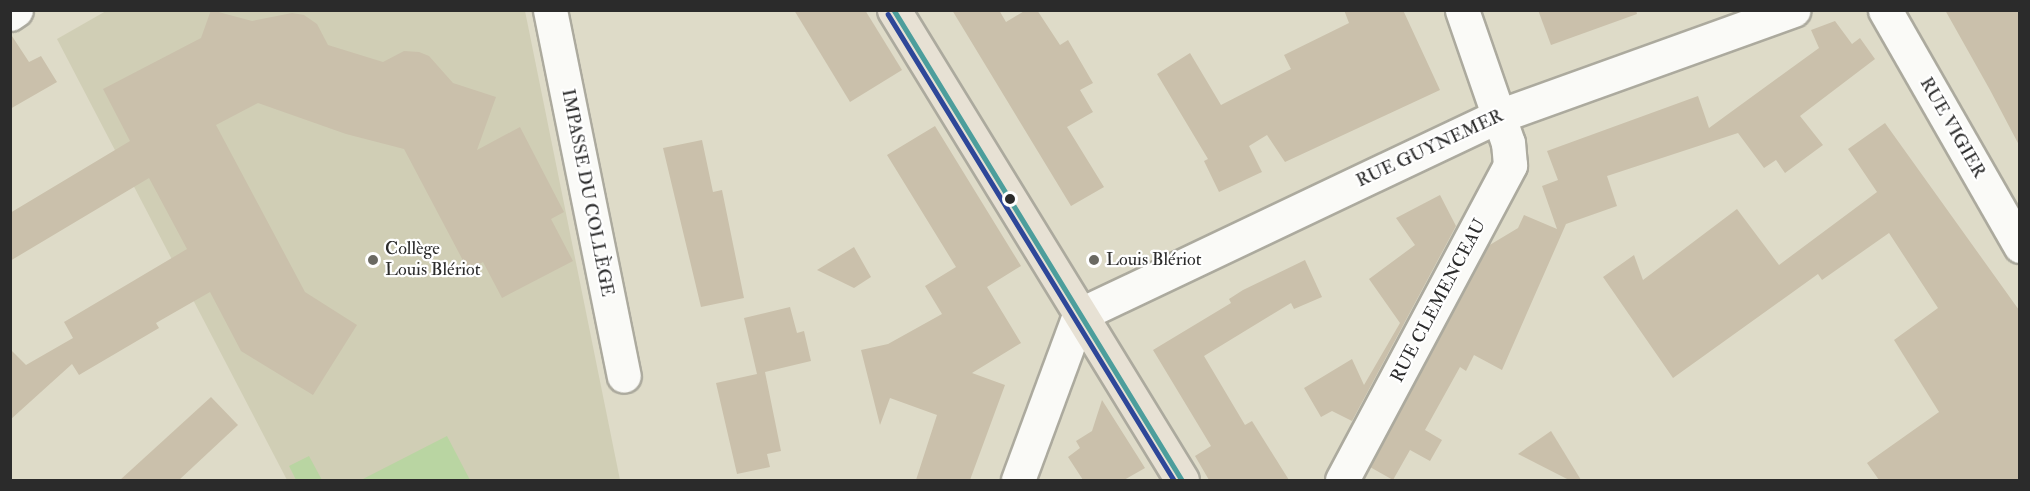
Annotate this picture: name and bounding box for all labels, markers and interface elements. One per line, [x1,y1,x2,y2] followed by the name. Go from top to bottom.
[1915,74,1989,182] street label: RUE VIGIER
[556,87,618,299] street label: IMPASSE DU COLLÈGE
[1353,106,1507,192] street label: RUE GUYNEMER
[1004,193,1016,205] unlabelled marker
[1387,216,1491,386] street label: RUE CLEMENCEAU
[385,239,481,282] place label: Collège Louis Blériot
[1106,249,1202,271] place label: Louis Blériot
[366,253,380,267] marker: Collège Louis Blériot
[1087,253,1101,267] marker: Louis Blériot

